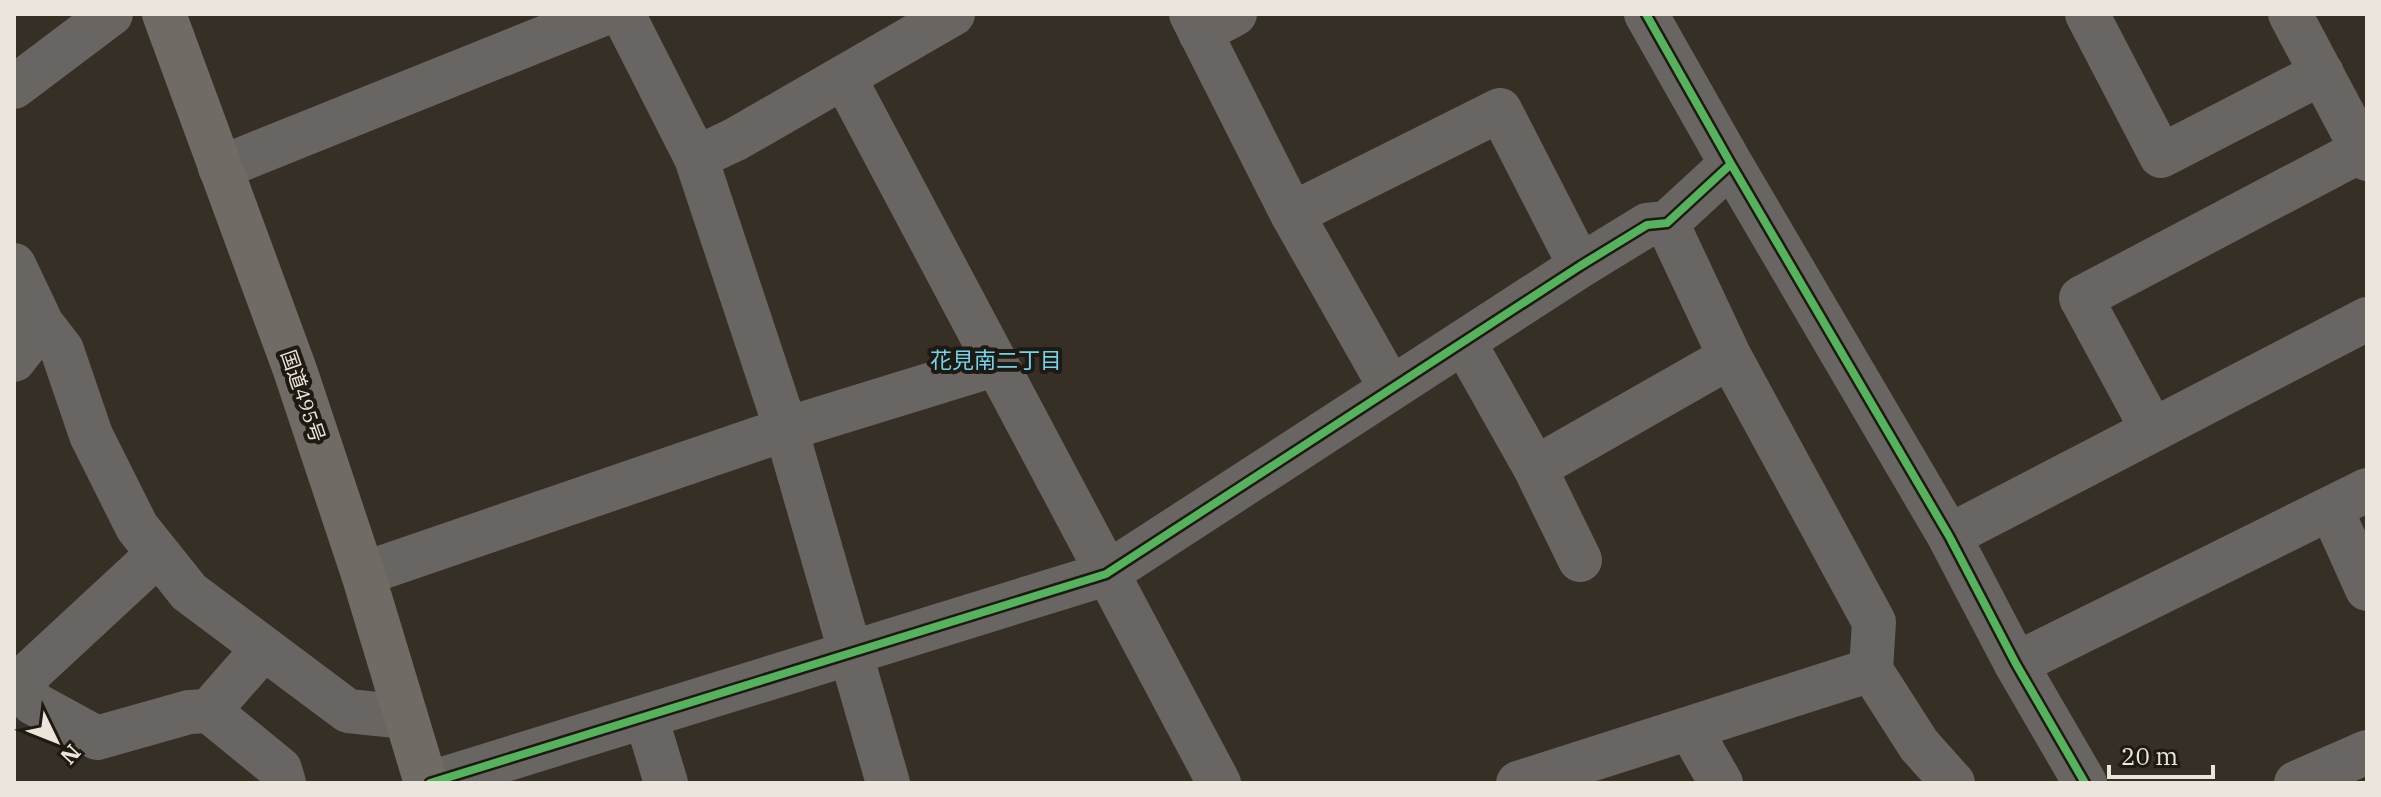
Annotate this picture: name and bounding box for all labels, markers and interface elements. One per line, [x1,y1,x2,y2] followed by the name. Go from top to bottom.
[930,345,1062,374] district label: 花見南二丁目
[275,346,332,446] street label: 国道495号
[16,701,96,781] north arrow
[2109,729,2213,779] scale bar
[54,739,88,771] text: N
[2121,740,2178,772] text: 20 m

